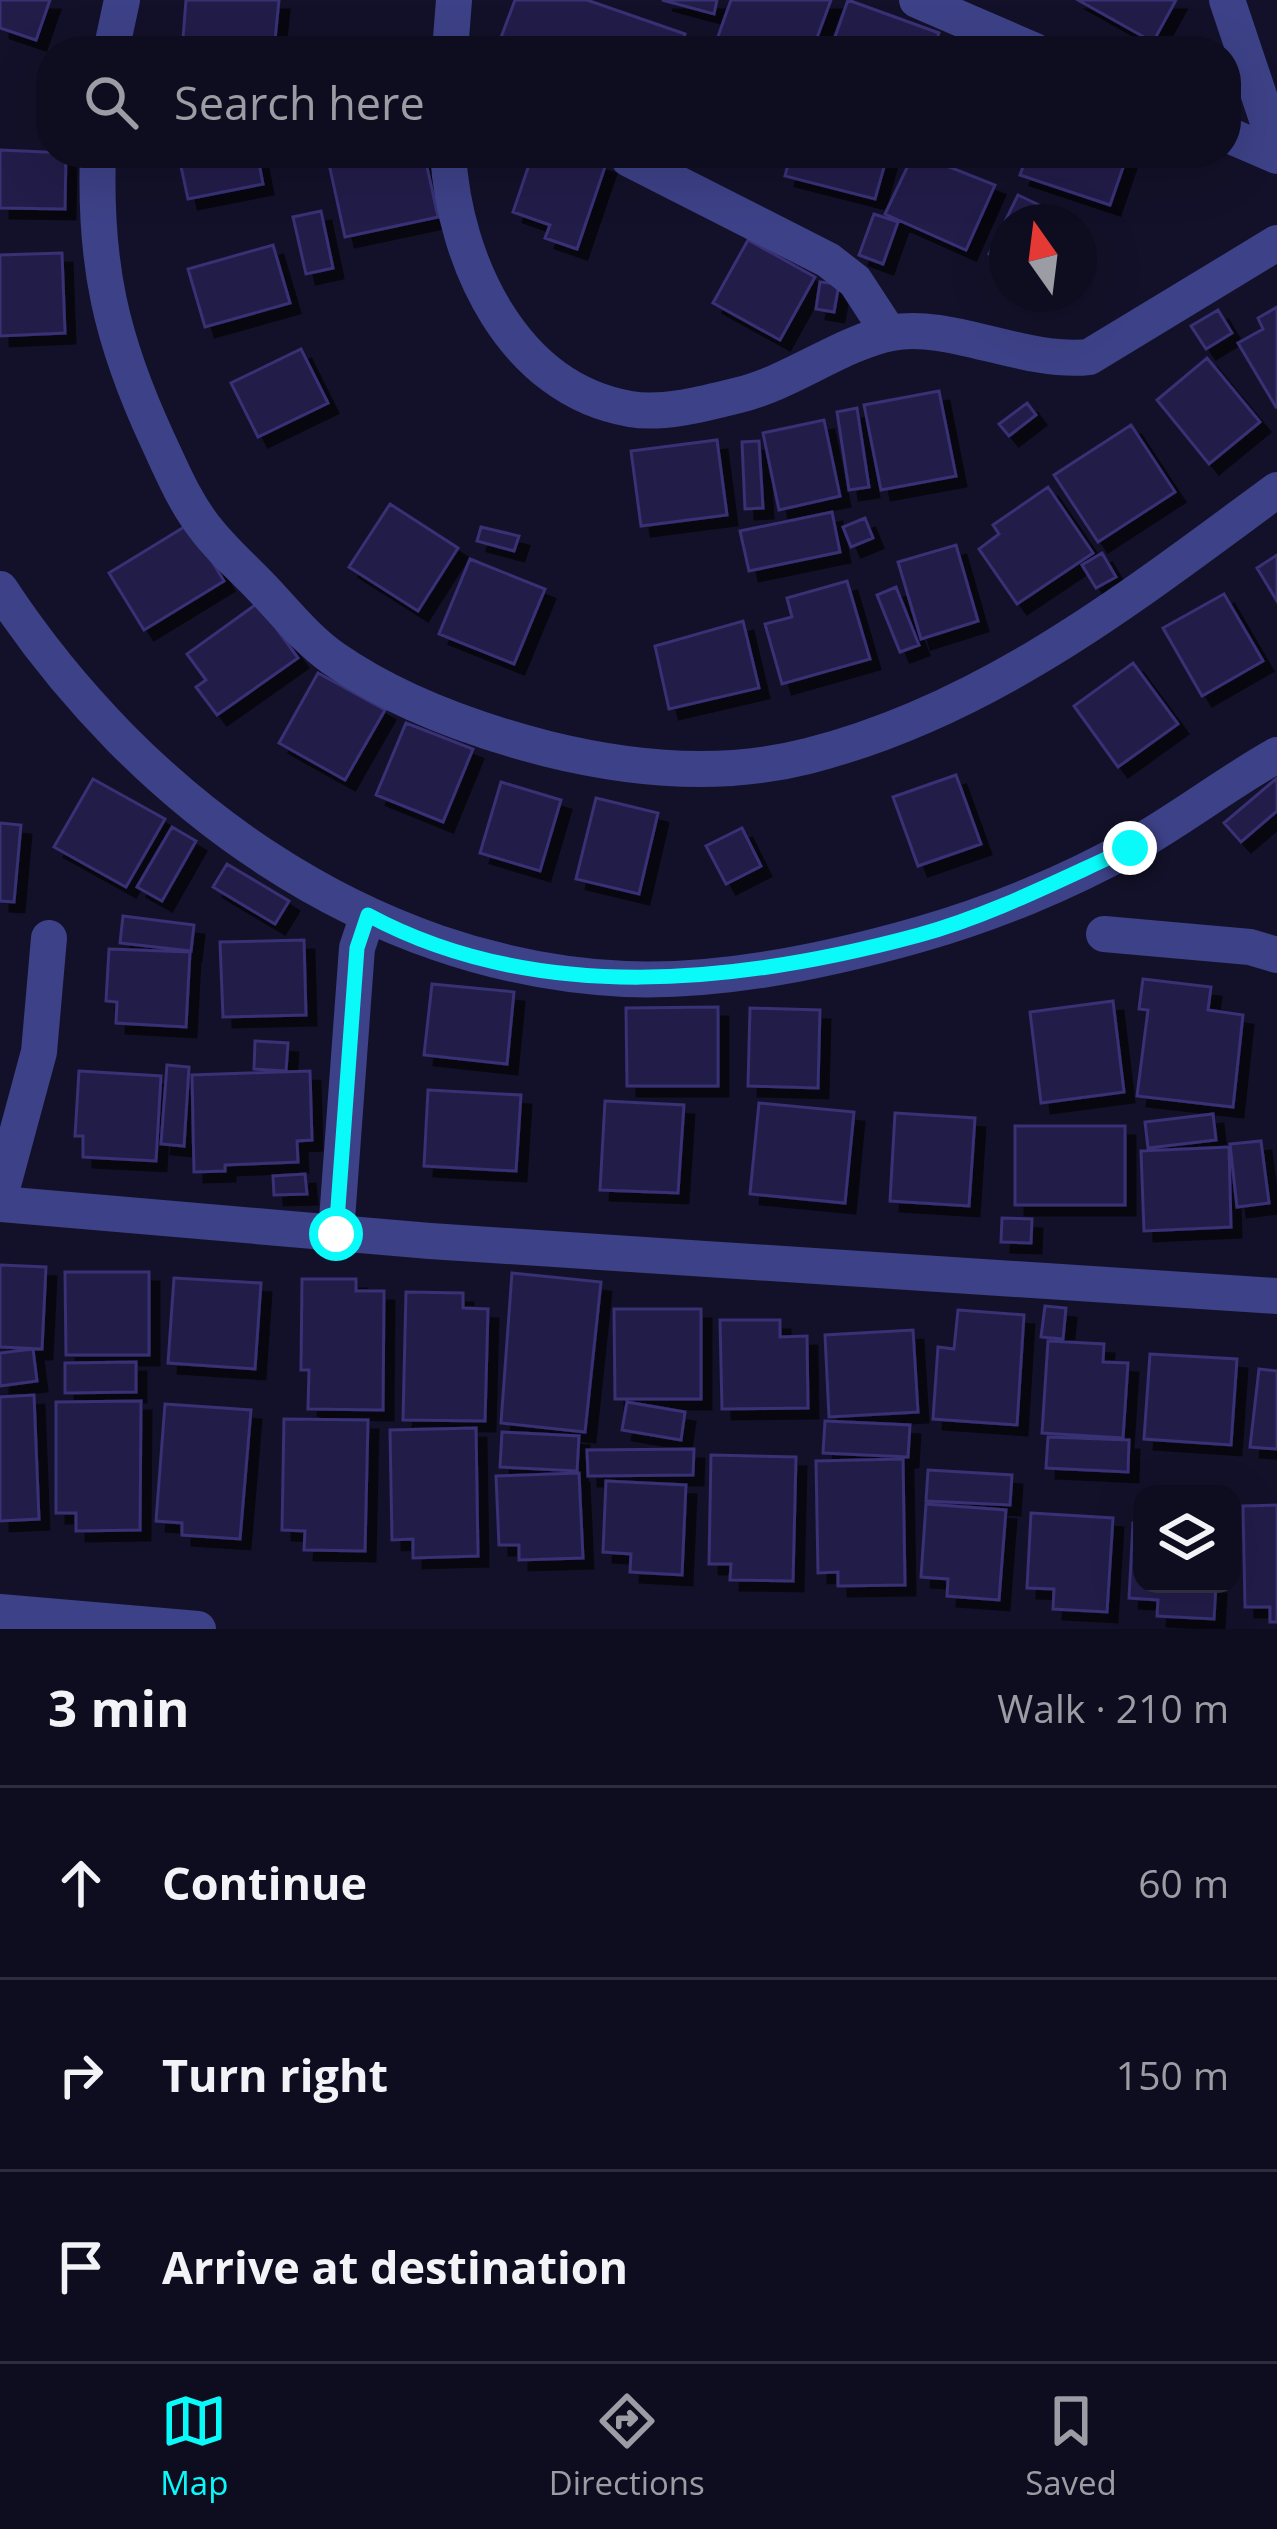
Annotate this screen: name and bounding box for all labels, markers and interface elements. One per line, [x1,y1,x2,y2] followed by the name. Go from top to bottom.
[36,36,1241,168] search box
[78,69,144,135] icon: search
[174,72,425,133] text: Search here
[989,204,1097,312] north arrow
[1103,821,1157,875] route end
[309,1207,363,1261] route start
[1133,1485,1241,1593] map controls
[1133,1485,1241,1593] button: layers
[48,1672,190,1742] text: 3 min
[997,1681,1229,1734] text: Walk · 210 m
[48,1850,114,1916] icon: ahead
[162,1852,367,1913] text: Continue
[1138,1856,1229,1909] text: 60 m
[48,2042,114,2108] icon: right
[162,2044,388,2105] text: Turn right
[1116,2048,1229,2101] text: 150 m
[48,2234,114,2300] icon: arrive
[162,2236,628,2297] text: Arrive at destination
[160,2388,228,2505] tab: Map
[549,2388,705,2505] tab: Directions
[1025,2388,1117,2505] tab: Saved

